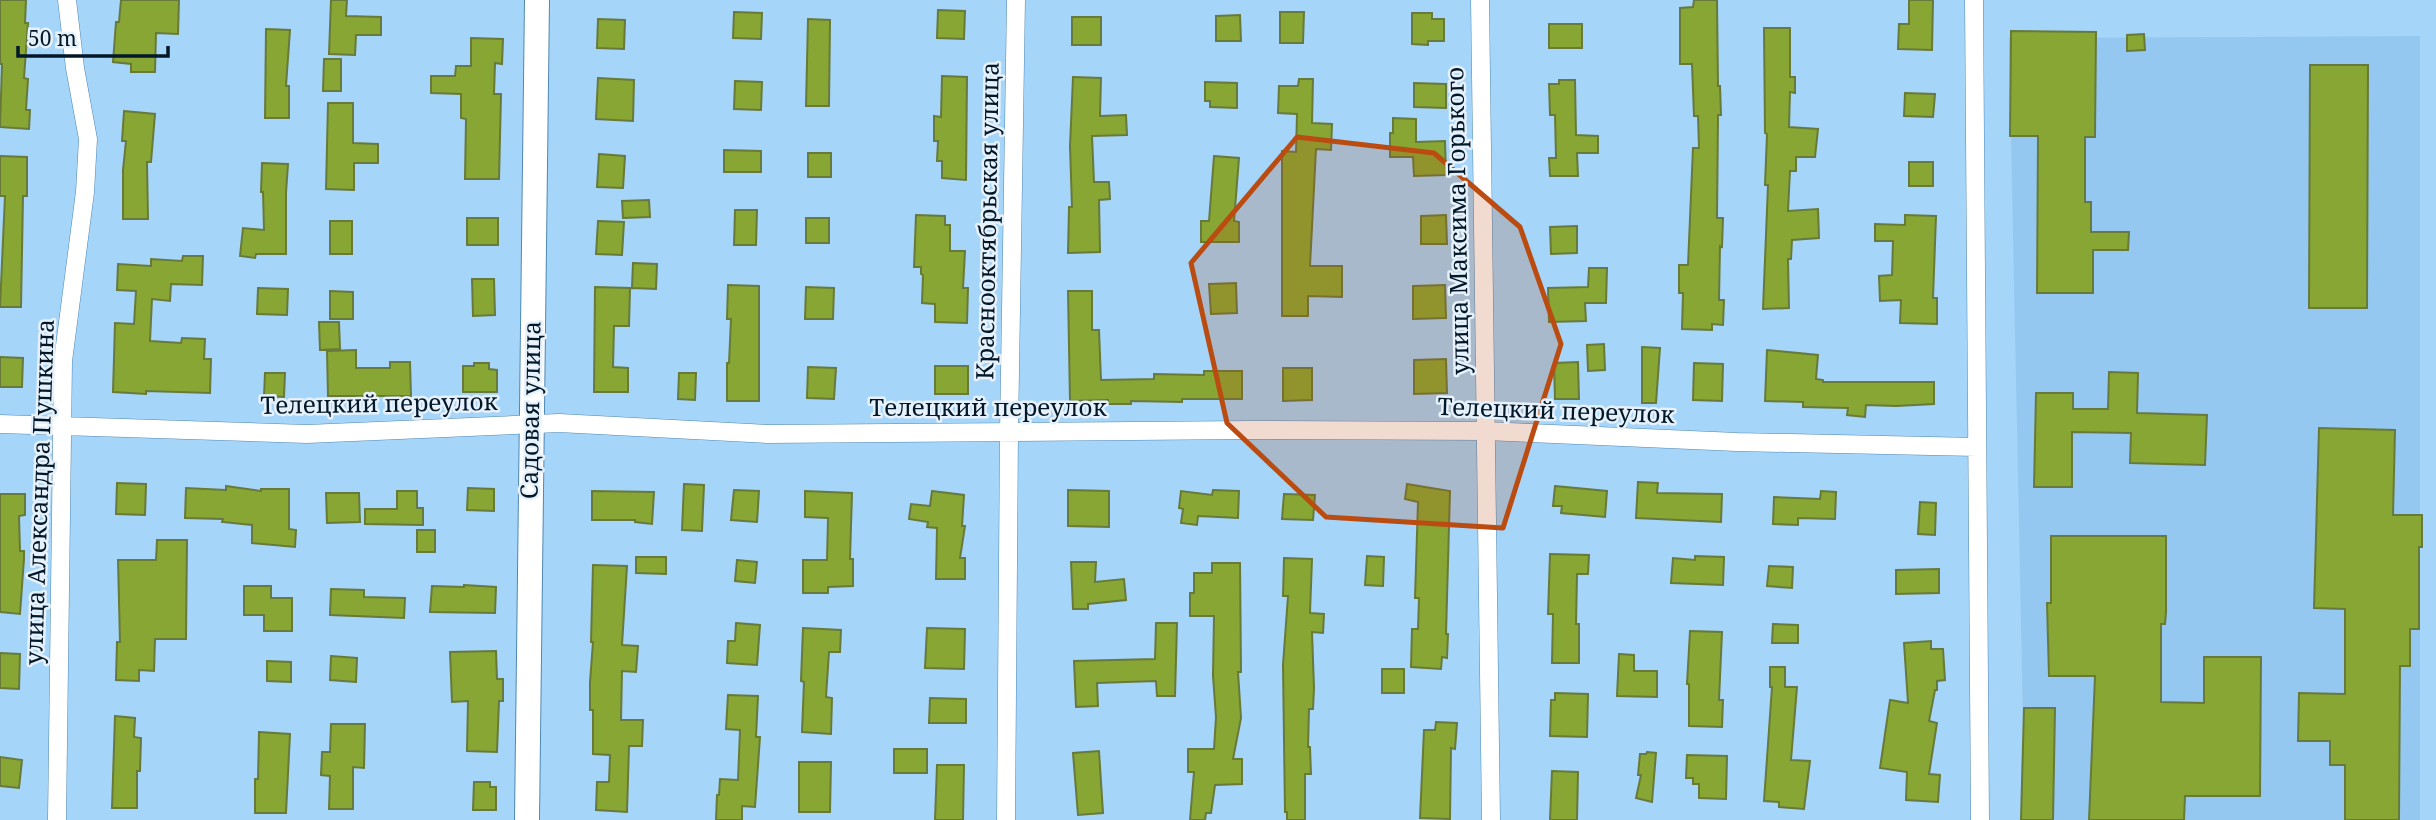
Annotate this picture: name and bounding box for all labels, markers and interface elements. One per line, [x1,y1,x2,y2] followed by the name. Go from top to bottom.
[18,14,168,58] scale bar
[28,24,77,52] text: 50 m
[967,62,1006,380] street label: Краснооктябрьская улица
[1437,67,1476,375] street label: улица Максима Горького
[16,319,61,665] street label: улица Александра Пушкина
[511,321,548,499] street label: Садовая улица
[260,384,499,421] street label: Телецкий переулок
[1437,389,1676,430] street label: Телецкий переулок
[869,390,1107,423] street label: Телецкий переулок

